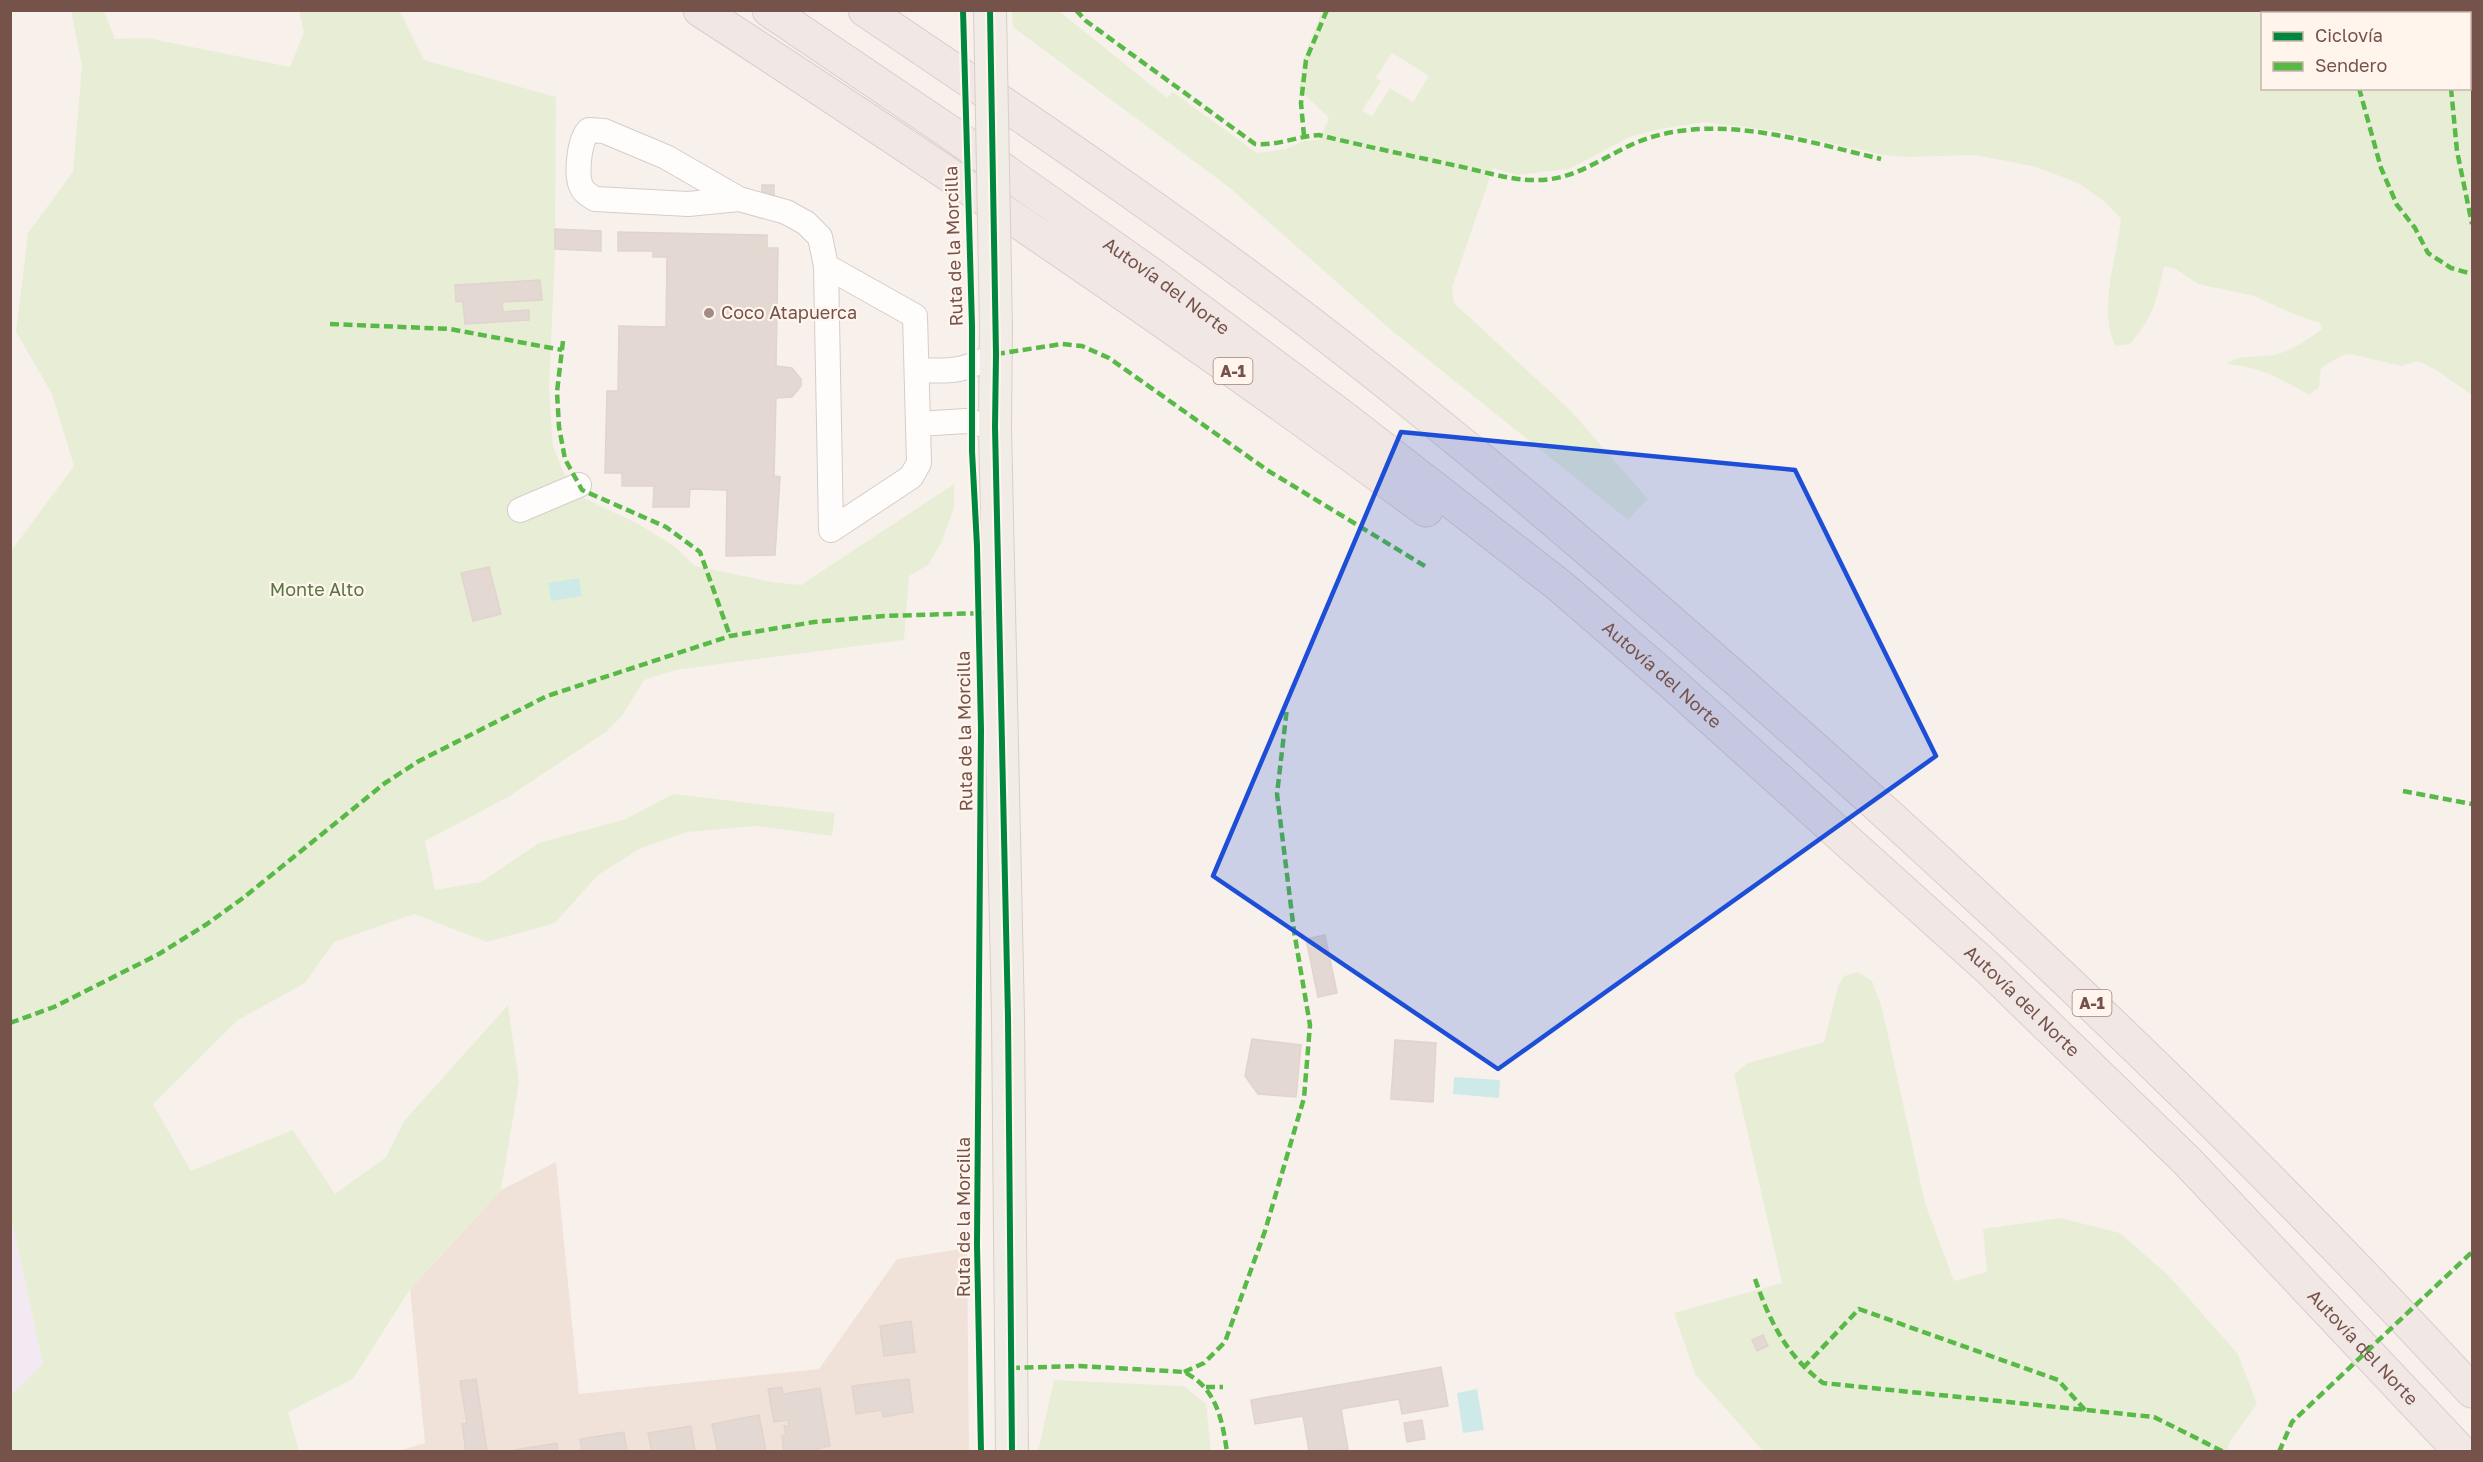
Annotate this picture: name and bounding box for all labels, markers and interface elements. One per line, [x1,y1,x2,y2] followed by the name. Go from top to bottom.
[2261,12,2471,90] legend
[2315,24,2383,46] text: Ciclovía
[2315,54,2387,76] text: Sendero
[939,165,967,327] street label: Ruta de la Morcilla
[1099,232,1234,339] street label: Autovía del Norte
[721,301,857,323] place label: Coco Atapuerca
[702,306,716,320] marker: Coco Atapuerca
[1214,358,1252,384] road number: A-1
[270,578,364,600] park label: Monte Alto
[1598,616,1726,732] street label: Autovía del Norte
[952,651,976,811] street label: Ruta de la Morcilla
[1960,940,2085,1061] street label: Autovía del Norte
[2072,990,2112,1016] road number: A-1
[952,1137,974,1297] street label: Ruta de la Morcilla
[2304,1284,2423,1409] street label: Autovía del Norte

